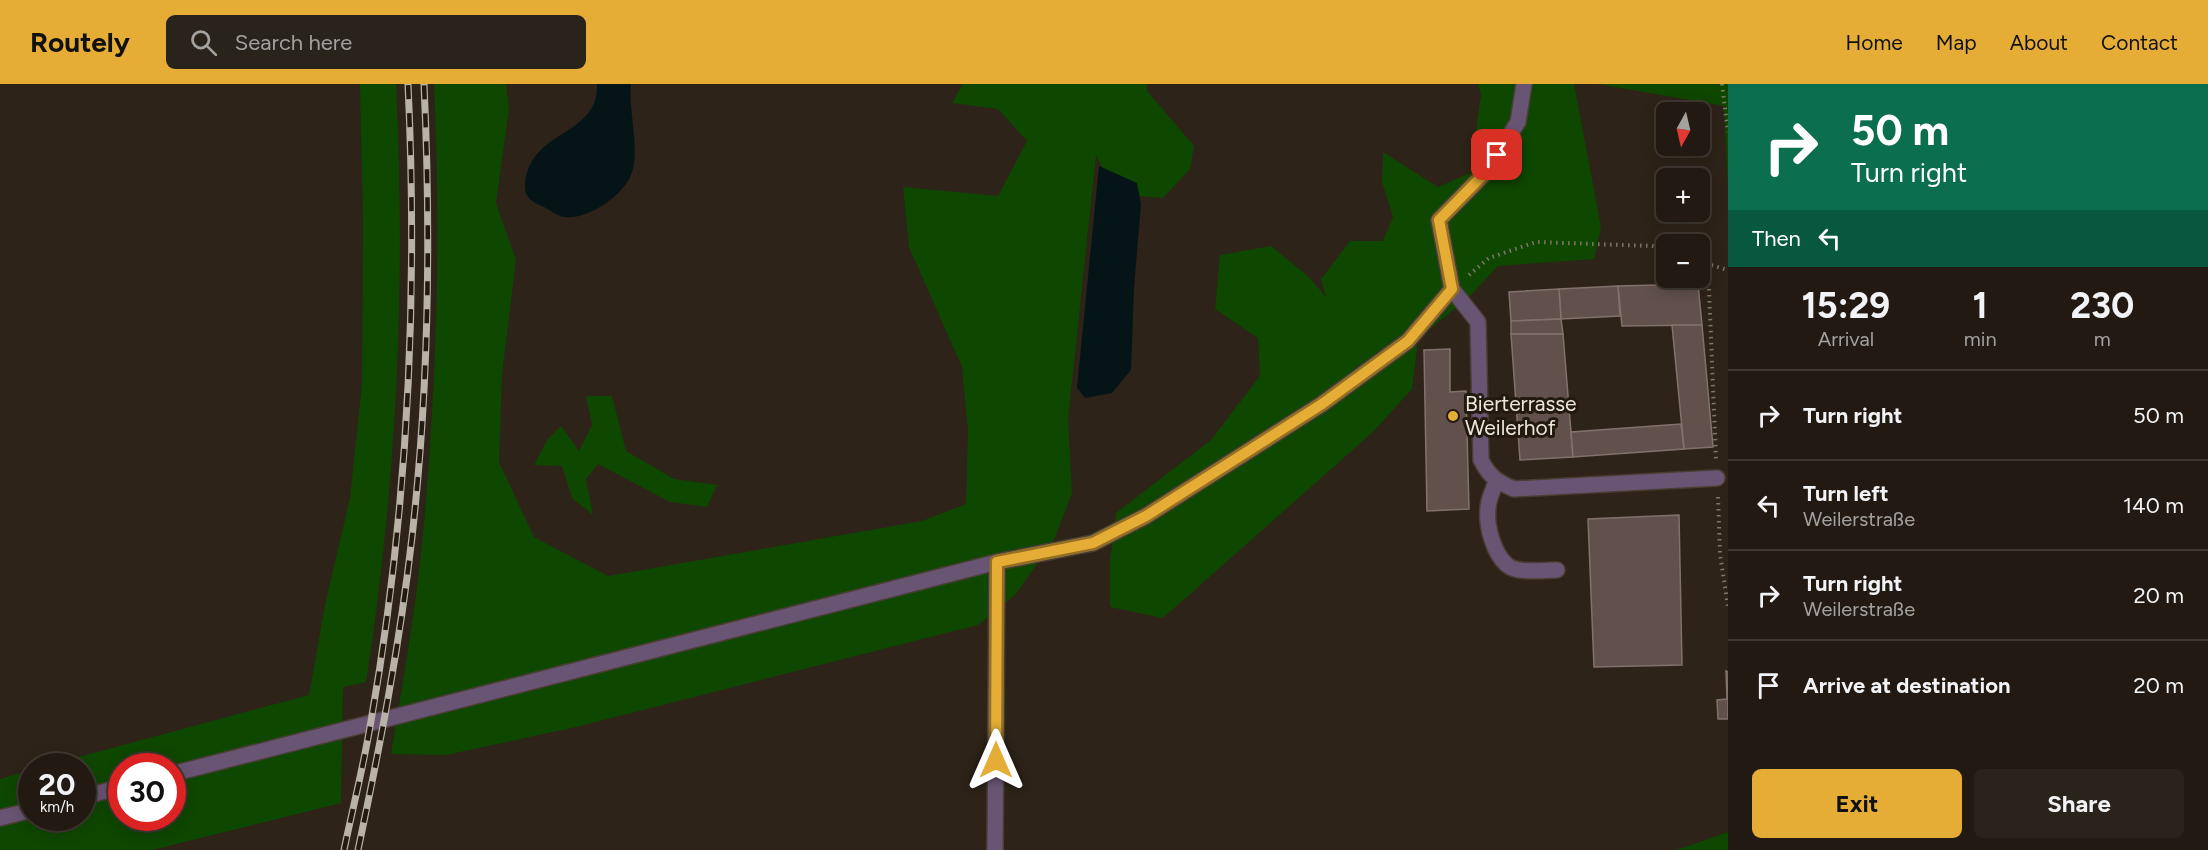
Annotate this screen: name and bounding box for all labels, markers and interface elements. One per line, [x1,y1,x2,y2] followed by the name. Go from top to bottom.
[166,15,586,69] search box
[30,25,130,59] text: Routely
[187,26,220,59] icon: search
[235,29,352,56] text: Search here
[1846,30,1903,55] text: Home
[1936,30,1977,55] text: Map
[2010,30,2068,55] text: About
[2101,30,2178,55] text: Contact
[1656,102,1710,156] north arrow
[1656,102,1710,288] map controls
[1851,105,1949,156] text: 50 m
[1752,108,1830,186] icon: right
[1471,129,1522,180] pin
[1480,138,1513,171] icon: arrive
[1851,156,1967,189] text: Turn right
[1656,168,1710,222] button: +
[1813,222,1846,255] icon: left
[1752,225,1801,252] text: Then
[1656,234,1710,288] button: −
[1802,284,1890,327] text: 15:29
[1973,284,1988,327] text: 1
[2070,284,2134,327] text: 230
[1818,327,1874,351] text: Arrival
[1964,327,1997,351] text: min
[2094,327,2111,351] text: m
[1465,391,1577,440] place label: Bierterrasse Weilerhof
[1752,399,1785,432] icon: right
[1803,402,1902,429] text: Turn right
[2133,402,2184,429] text: 50 m
[1446,409,1460,423] marker: Bierterrasse Weilerhof
[1803,480,1889,507] text: Turn left
[1752,489,1785,522] icon: left
[2123,492,2184,519] text: 140 m
[1803,507,1915,531] text: Weilerstraße
[1803,570,1902,597] text: Turn right
[1752,579,1785,612] icon: right
[2133,582,2184,609] text: 20 m
[1803,597,1915,621] text: Weilerstraße
[1752,669,1785,702] icon: arrive
[1803,672,2011,699] text: Arrive at destination
[2133,672,2184,699] text: 20 m
[964,728,1028,792] position arrow
[108,753,186,831] speed limit sign: 30
[39,766,75,803] text: 20
[1752,769,1962,838] button: Exit
[1974,769,2184,838] button: Share
[40,798,74,816] text: km/h

